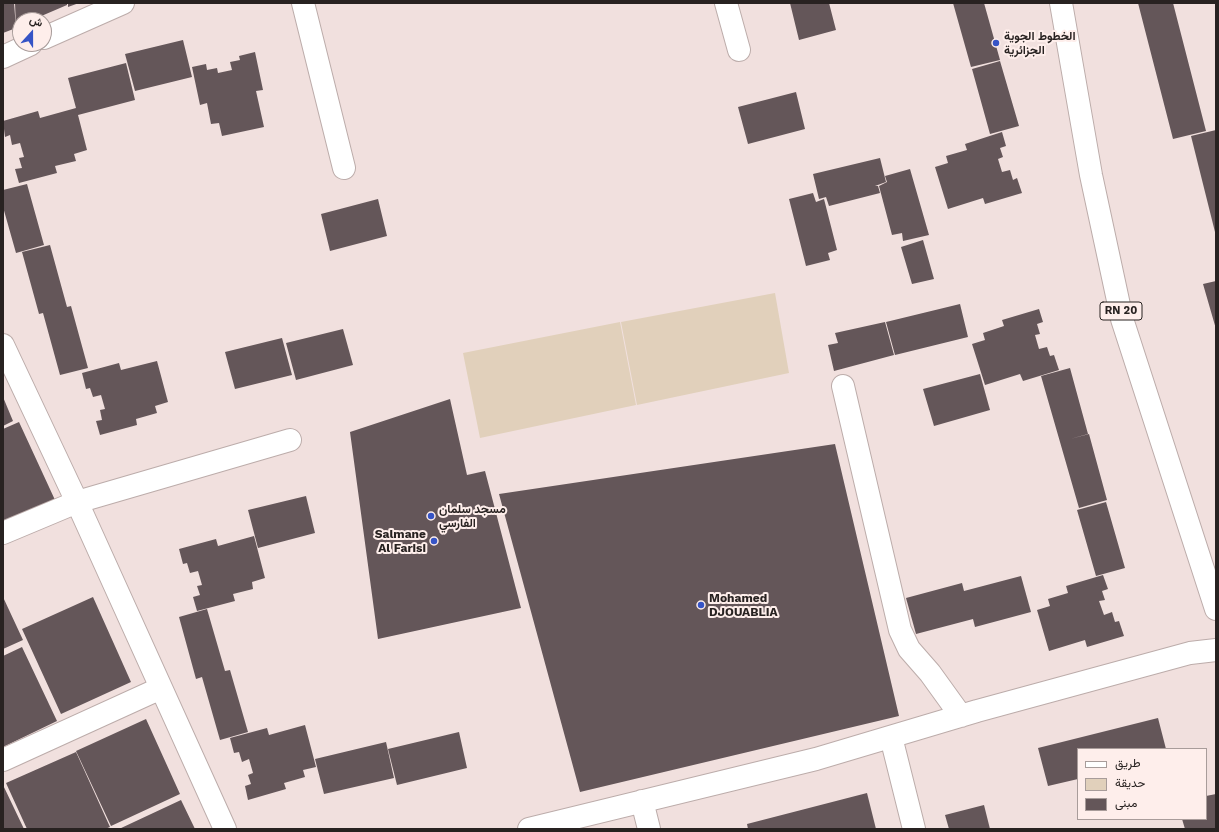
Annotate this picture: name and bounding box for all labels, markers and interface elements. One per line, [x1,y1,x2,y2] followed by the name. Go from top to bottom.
[12,12,52,52] north arrow
[28,13,45,30] text: ش
[1004,29,1076,57] place label: الخطوط الجوية الجزائرية
[991,38,1001,48] marker: الخطوط الجوية الجزائرية
[1100,302,1142,320] road number: RN 20
[439,502,506,530] place label: مسجد سلمان الفارسي
[426,511,436,521] marker: مسجد سلمان الفارسي
[375,527,426,555] place label: Salmane Al Farisi
[429,536,439,546] marker: Salmane Al Farisi
[709,591,778,619] place label: Mohamed DJOUABLIA
[696,600,706,610] marker: Mohamed DJOUABLIA
[1077,748,1207,820] legend
[1115,756,1140,770] text: طريق
[1115,776,1145,790] text: حديقة
[1115,796,1137,810] text: مبنى

